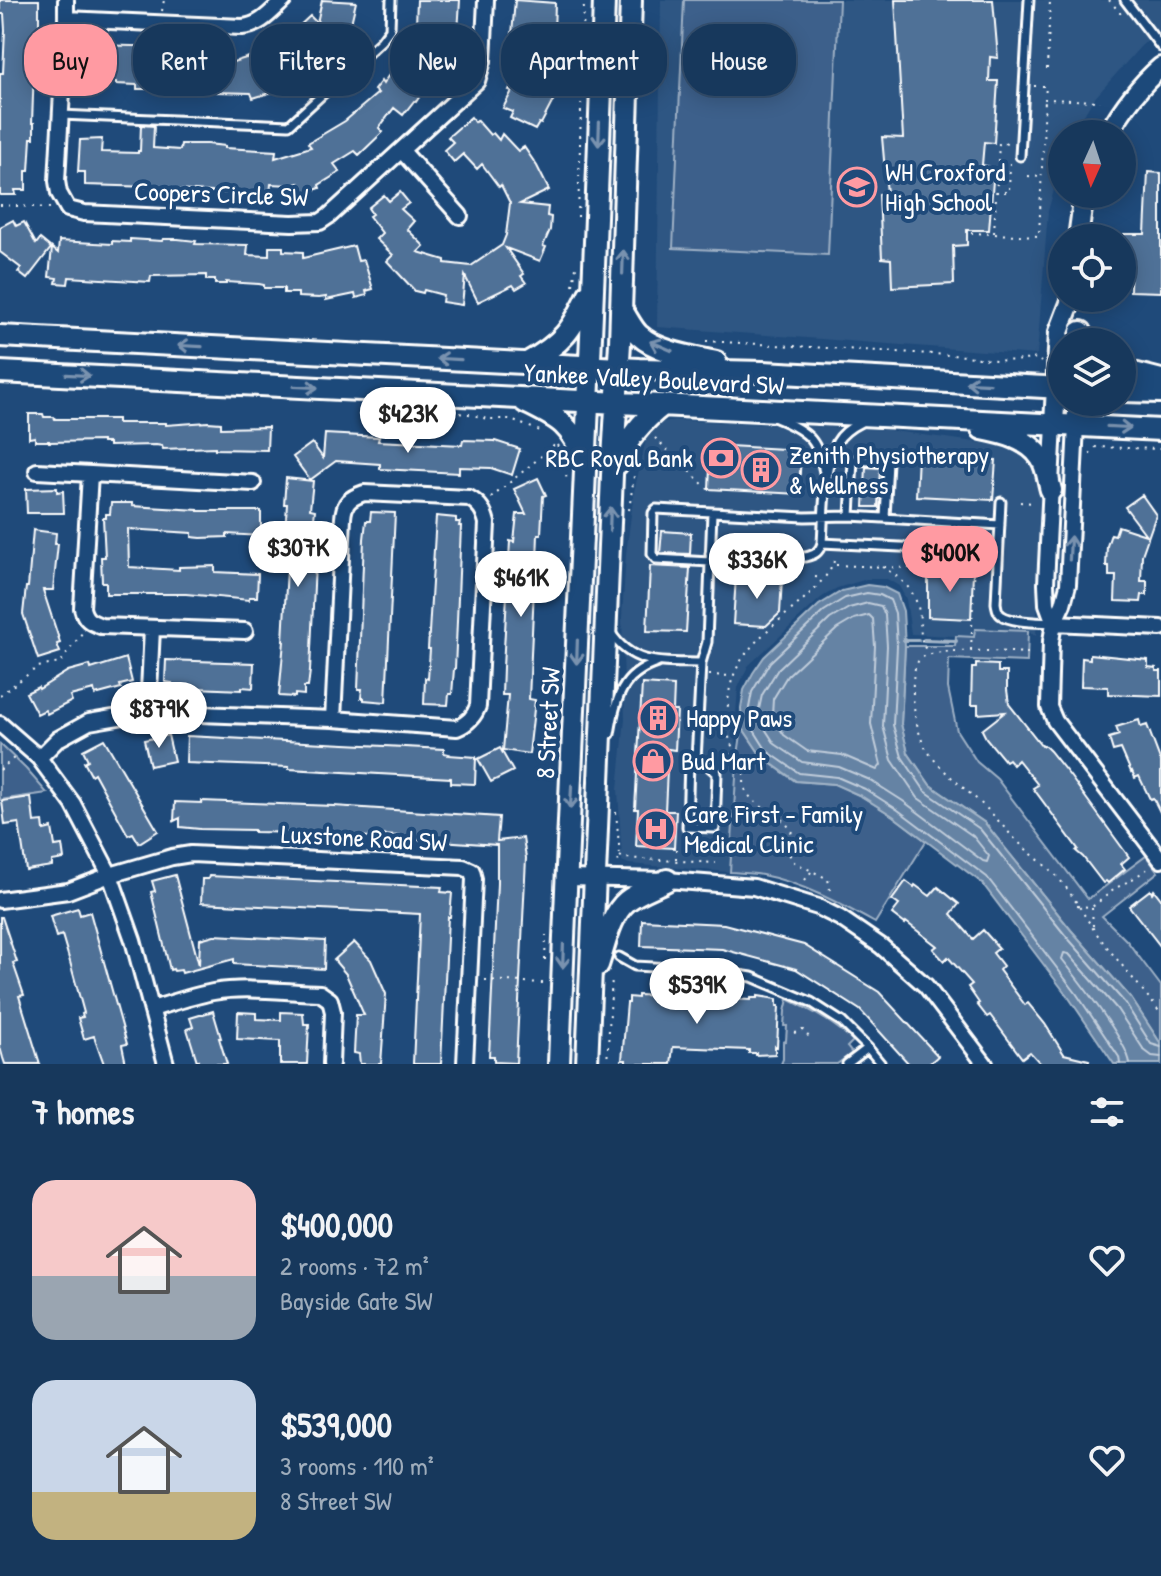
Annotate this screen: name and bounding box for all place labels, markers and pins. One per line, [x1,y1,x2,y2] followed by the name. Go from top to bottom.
[885,154,1006,219] place label: WH Croxford High School
[836,166,878,208] school or university icon: WH Croxford High School
[352,387,464,455] pin: $423K
[700,437,742,479] bank icon: RBC Royal Bank
[789,437,989,502] place label: Zenith Physiotherapy & Wellness
[546,440,693,475] place label: RBC Royal Bank
[740,449,782,491] building icon: Zenith Physiotherapy & Wellness
[242,521,354,589] pin: $307K
[894,526,1006,594] pin: $400K
[701,533,813,601] pin: $336K
[465,551,577,619] pin: $461K
[103,682,215,750] pin: $879K
[637,697,679,739] building icon: Happy Paws
[686,700,792,735] place label: Happy Paws
[632,740,674,782] shop icon: Bud Mart
[681,743,766,778] place label: Bud Mart
[684,796,863,861] place label: Care First - Family Medical Clinic
[635,808,677,850] hospital icon: Care First - Family Medical Clinic
[641,958,753,1026] pin: $539K

